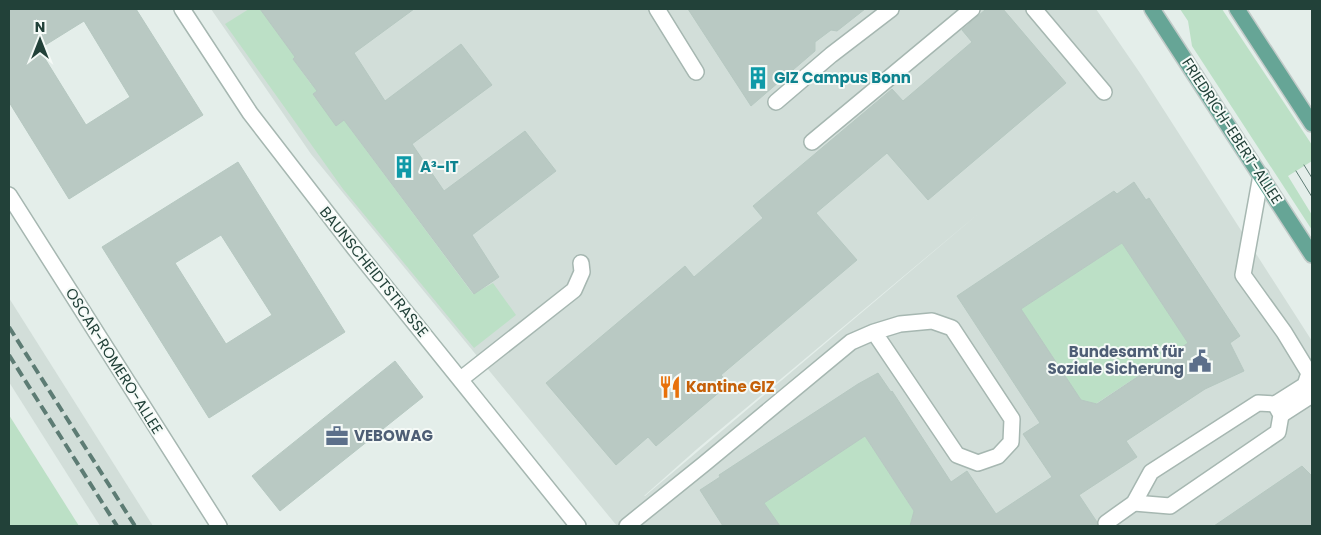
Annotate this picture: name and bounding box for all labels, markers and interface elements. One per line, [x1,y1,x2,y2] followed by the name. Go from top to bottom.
[15,15,65,65] north arrow
[35,17,45,37] text: N
[1177,54,1288,208] street label: FRIEDRICH-EBERT-ALLEE
[745,65,771,91] building icon: GIZ Campus Bonn
[774,67,911,88] place label: GIZ Campus Bonn
[391,154,417,180] building icon: A³-IT
[420,156,459,177] place label: A³-IT
[315,202,434,341] street label: BAUNSCHEIDTSTRASSE
[61,284,168,438] street label: OSCAR-ROMERO-ALLEE
[1047,341,1185,379] place label: Bundesamt für Soziale Sicherung
[1187,348,1213,374] public building icon: Bundesamt für Soziale Sicherung
[657,374,683,400] restaurant icon: Kantine GIZ
[686,376,775,397] place label: Kantine GIZ
[324,423,350,449] office icon: VEBOWAG
[354,425,433,446] place label: VEBOWAG

